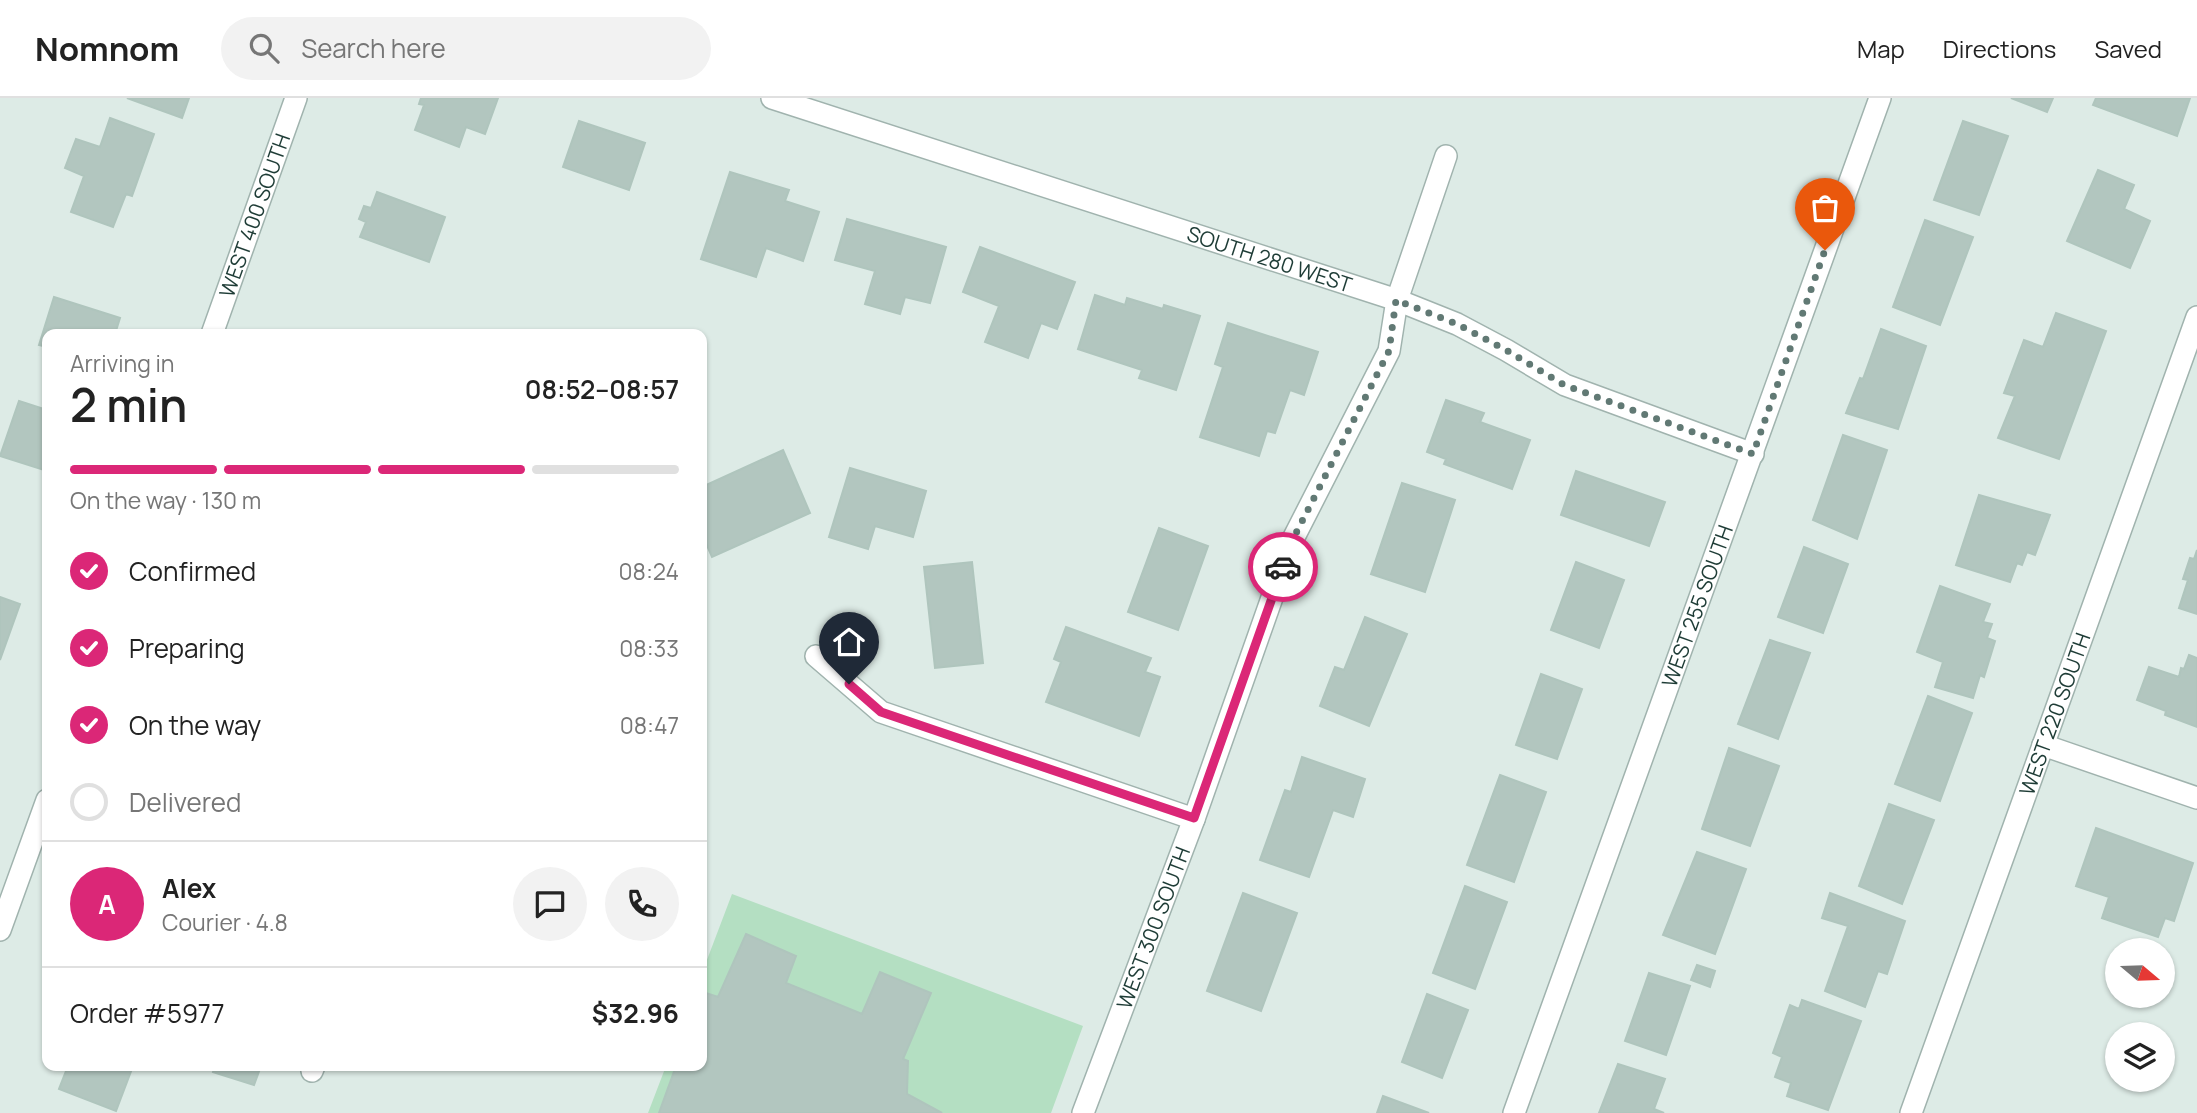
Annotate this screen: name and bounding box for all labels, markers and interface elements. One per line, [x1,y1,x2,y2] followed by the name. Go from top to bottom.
[221,17,711,80] search box
[35,26,179,71] text: Nomnom
[245,29,283,67] icon: search
[301,30,446,66] text: Search here
[1857,32,1905,65] text: Map
[1943,32,2056,65] text: Directions
[2094,32,2162,65] text: Saved
[212,129,296,301] street label: WEST 400 SOUTH
[1795,178,1855,250] pin
[1806,189,1844,227] icon: bag
[1184,219,1356,299] street label: SOUTH 280 WEST
[70,347,175,379] text: Arriving in
[525,371,679,407] text: 08:52–08:57
[70,373,187,436] text: 2 min
[70,484,261,516] text: On the way · 130 m
[1655,521,1739,691] street label: WEST 255 SOUTH
[1248,532,1318,602] courier
[1264,548,1302,586] icon: car
[70,552,108,590] icon: check
[129,553,256,589] text: Confirmed
[619,555,679,587] text: 08:24
[819,612,879,684] pin
[830,623,868,661] icon: home
[70,629,108,667] icon: check
[2012,629,2096,799] street label: WEST 220 SOUTH
[129,630,245,666] text: Preparing
[619,632,679,664] text: 08:33
[70,706,108,744] icon: check
[129,707,261,743] text: On the way
[620,709,679,741] text: 08:47
[129,784,241,820] text: Delivered
[1110,843,1196,1013] street label: WEST 300 SOUTH
[513,867,587,941] button: chat
[605,867,679,941] button: phone
[162,870,216,906] text: Alex
[98,886,116,922] text: A
[162,906,288,938] text: Courier · 4.8
[2105,938,2175,1008] north arrow
[2105,938,2175,1092] map controls
[70,995,225,1031] text: Order #5977
[592,995,679,1031] text: $32.96
[2105,1022,2175,1092] button: layers

